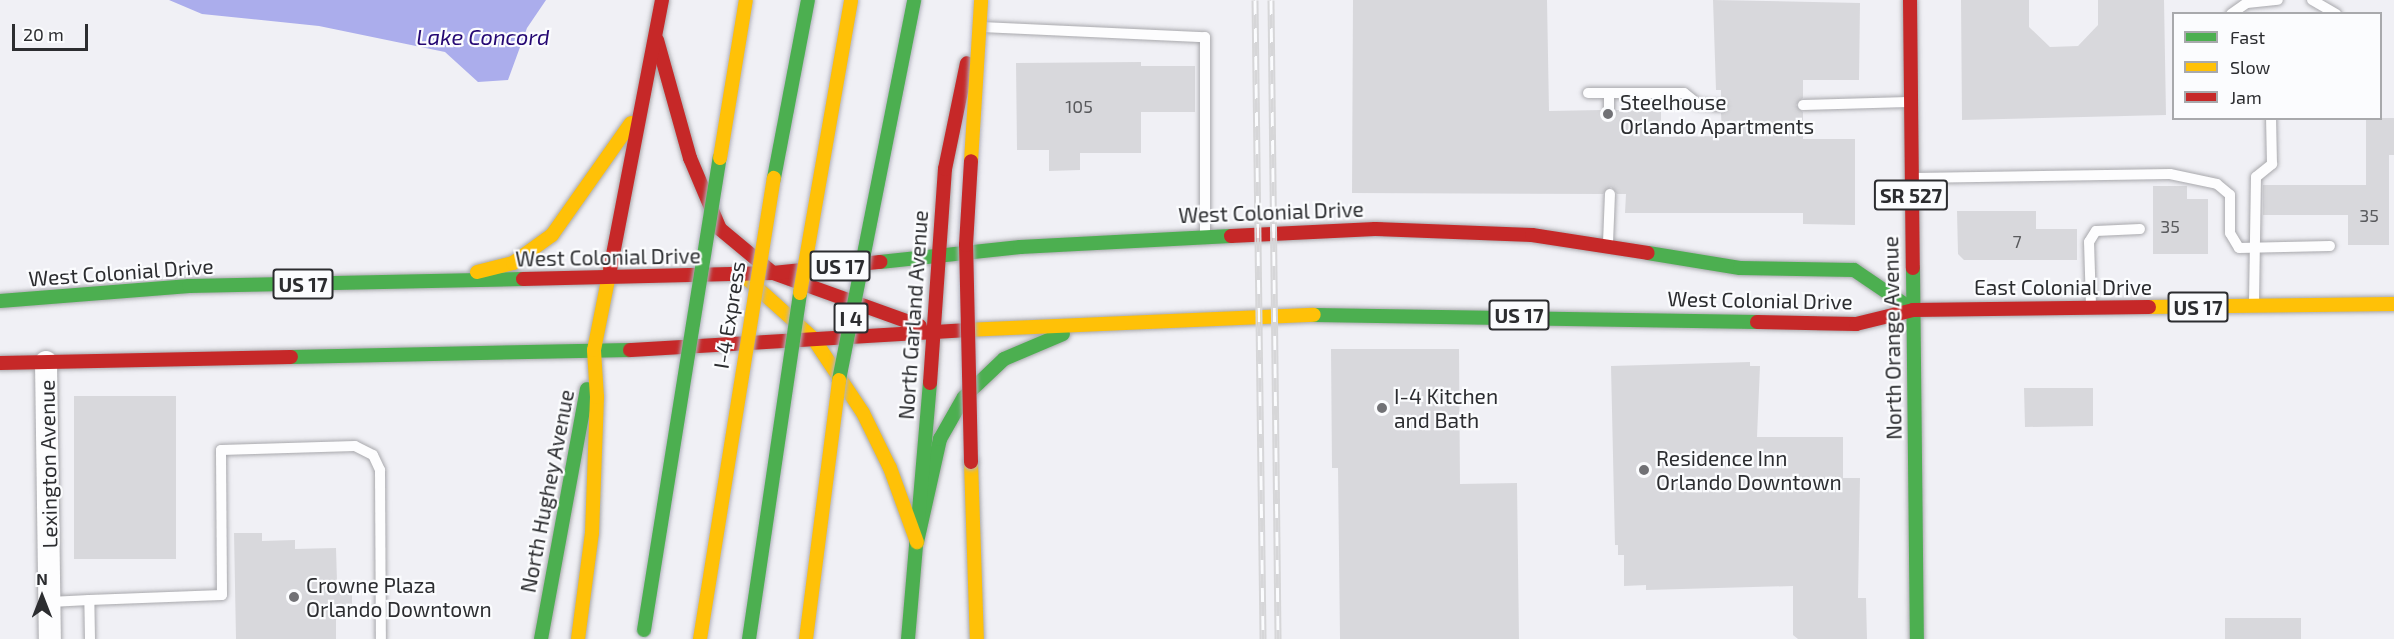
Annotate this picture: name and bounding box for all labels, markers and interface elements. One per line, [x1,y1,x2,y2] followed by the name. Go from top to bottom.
[15,12,92,50] scale bar
[2172,12,2382,120] legend
[23,23,64,45] text: 20 m
[416,24,550,50] water label: Lake Concord
[2230,26,2265,48] text: Fast
[2230,56,2270,78] text: Slow
[2230,86,2262,108] text: Jam
[1620,89,1815,139] place label: Steelhouse Orlando Apartments
[1065,95,1093,117] house number: 105
[1601,107,1615,121] marker: Steelhouse Orlando Apartments
[1874,178,1948,212] road number: SR 527
[1178,196,1364,228] street label: West Colonial Drive
[2359,204,2379,226] house number: 35
[893,209,933,421] street label: North Garland Avenue
[2160,215,2180,237] house number: 35
[2012,230,2022,252] house number: 7
[1878,236,1906,440] street label: North Orange Avenue
[515,243,701,271] street label: West Colonial Drive
[808,249,872,283] road number: US 17
[27,253,215,291] street label: West Colonial Drive
[708,260,750,370] street label: I-4 Express
[272,267,334,301] road number: US 17
[1974,274,2152,300] street label: East Colonial Drive
[1667,286,1853,314] street label: West Colonial Drive
[2166,290,2230,324] road number: US 17
[1488,298,1550,332] road number: US 17
[833,301,869,335] road number: I 4
[34,379,62,549] street label: Lexington Avenue
[1394,383,1498,433] place label: I-4 Kitchen and Bath
[515,387,579,595] street label: North Hughey Avenue
[1375,401,1389,415] marker: I-4 Kitchen and Bath
[1656,445,1842,495] place label: Residence Inn Orlando Downtown
[1637,463,1651,477] marker: Residence Inn Orlando Downtown
[12,567,72,627] north arrow
[36,569,48,588] text: N
[306,572,492,622] place label: Crowne Plaza Orlando Downtown
[287,590,301,604] marker: Crowne Plaza Orlando Downtown

